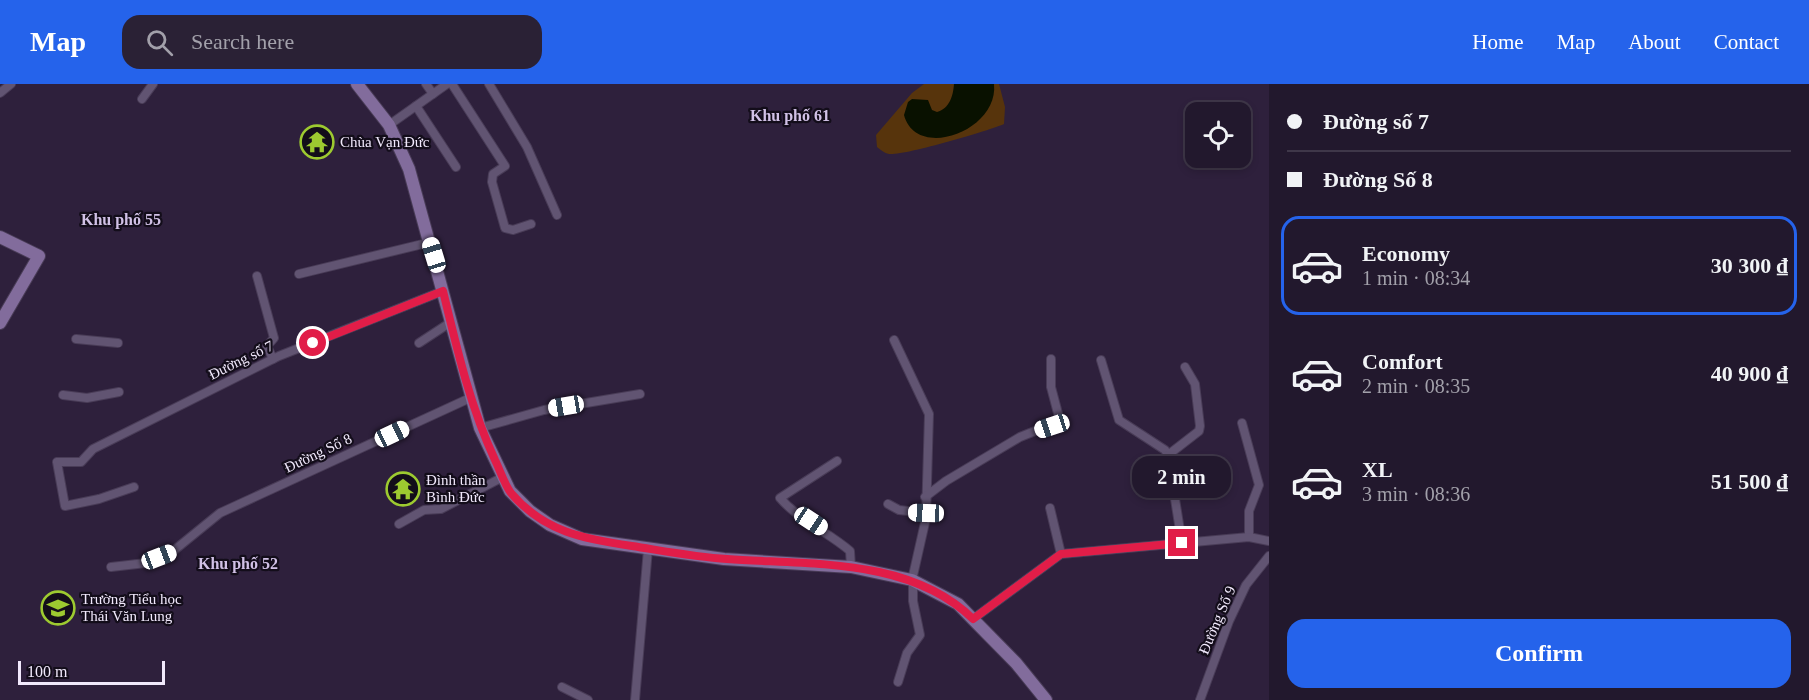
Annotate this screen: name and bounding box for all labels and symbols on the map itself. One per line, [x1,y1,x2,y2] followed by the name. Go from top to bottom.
[750,107,830,125] district label: Khu phố 61
[299,124,335,160] temple icon: Chùa Vạn Đức
[340,134,430,150] place label: Chùa Vạn Đức
[81,211,161,229] district label: Khu phố 55
[420,235,448,275] car
[299,329,326,356] route start
[206,337,277,383] street label: Đường số 7
[547,394,585,418] car
[1032,412,1072,440] car
[372,418,412,450] car
[282,430,354,476] street label: Đường Số 8
[1132,456,1232,498] callout: 2 min
[385,471,421,507] temple icon: Đình thần Bình Đức
[426,472,486,505] place label: Đình thần Bình Đức
[908,503,944,523] car
[791,504,831,538] car
[1168,529,1195,556] route end
[139,542,179,572] car
[198,555,278,573] district label: Khu phố 52
[1195,583,1239,657] street label: Đường Số 9
[40,590,76,626] school or university icon: Trường Tiểu học Thái Văn Lung
[81,591,182,624] place label: Trường Tiểu học Thái Văn Lung
[18,658,165,686] scale bar

